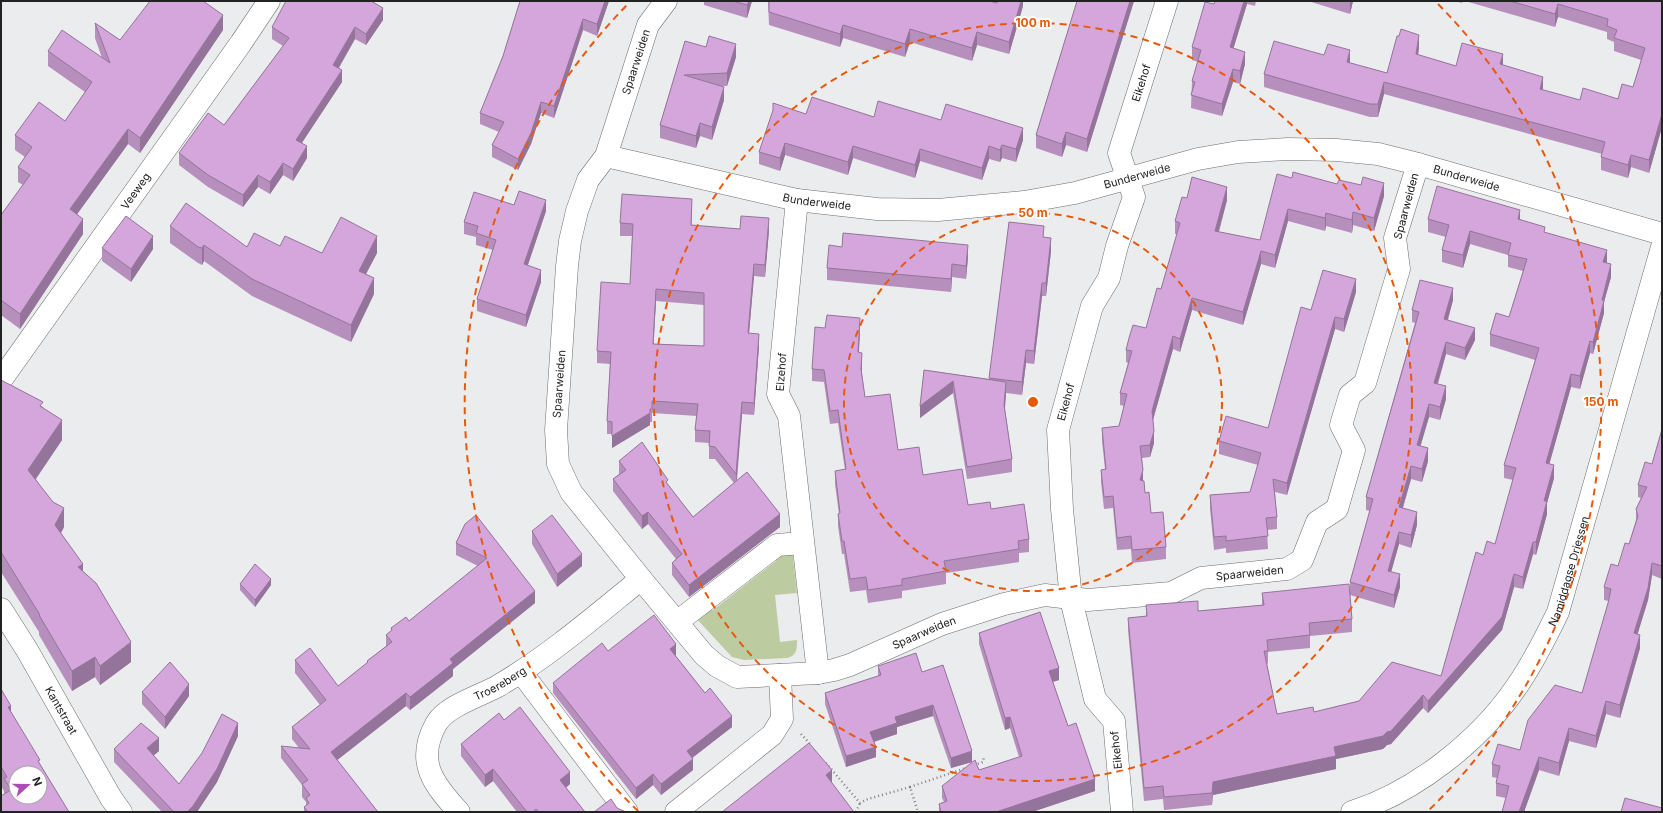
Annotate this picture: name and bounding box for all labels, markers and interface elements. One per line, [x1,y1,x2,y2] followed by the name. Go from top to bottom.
[1015,15,1051,30] text: 100 m
[619,27,653,97] street label: Spaarweiden
[1129,62,1154,103] street label: Eikehof
[1102,160,1172,192] street label: Bunderweide
[1432,162,1502,194] street label: Bunderweide
[118,170,153,212] street label: Veeweg
[1390,171,1422,241] street label: Spaarweiden
[781,190,852,213] street label: Bunderweide
[1018,205,1048,220] text: 50 m
[550,350,568,418] street label: Spaarweiden
[773,352,789,392] street label: Elzehof
[1054,381,1078,422] street label: Eikehof
[1584,394,1618,409] text: 150 m
[1026,395,1040,409] centre of rings
[1545,514,1592,628] street label: Namiddagse Driessen
[1215,562,1284,583] street label: Spaarweiden
[890,613,958,652] street label: Spaarweiden
[472,663,529,703] street label: Troereberg
[42,684,81,737] street label: Kantstraat
[1107,730,1125,770] street label: Eikehof
[8,765,48,805] north arrow
[29,775,45,788] text: N

